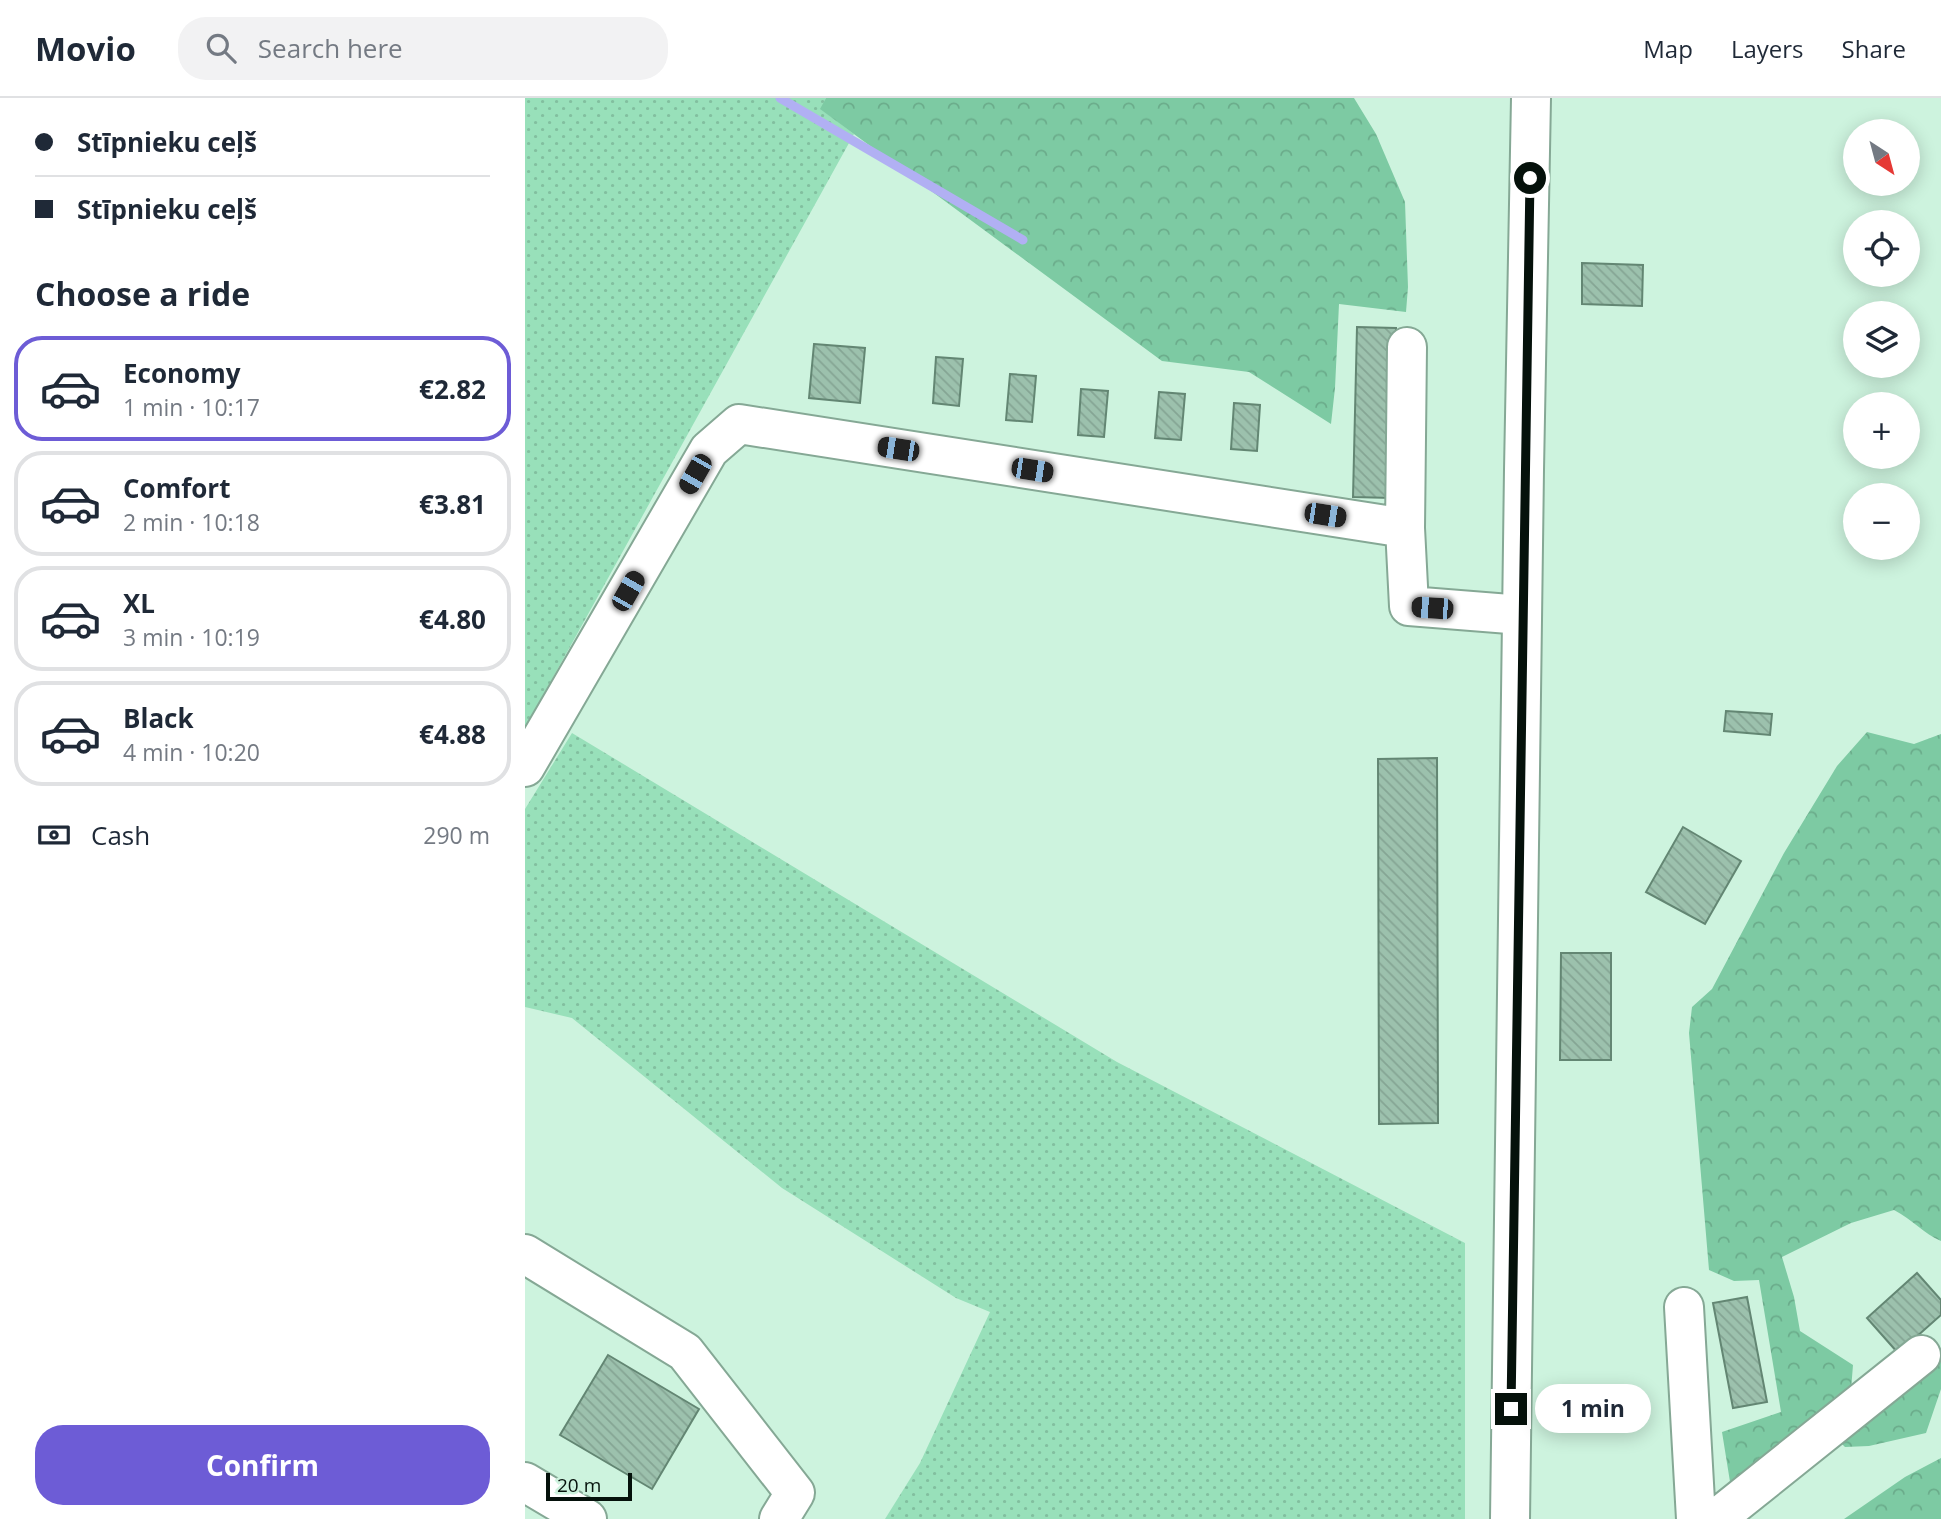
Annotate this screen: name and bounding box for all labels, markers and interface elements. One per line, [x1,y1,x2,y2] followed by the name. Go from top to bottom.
[178,17,668,80] search box
[35,26,136,71] text: Movio
[202,29,240,67] icon: search
[258,30,403,66] text: Search here
[1643,32,1693,65] text: Map
[1731,32,1804,65] text: Layers
[1842,32,1906,65] text: Share
[1843,119,1920,196] north arrow
[1843,119,1920,560] map controls
[77,124,257,160] text: Stīpnieku ceļš
[1514,162,1546,194] route start
[77,191,257,227] text: Stīpnieku ceļš
[1843,210,1920,287] button: locate
[35,272,250,315] text: Choose a ride
[1843,301,1920,378] button: layers
[123,355,241,391] text: Economy
[39,357,102,420] icon: car
[419,371,486,407] text: €2.82
[123,391,260,423] text: 1 min · 10:17
[1843,392,1920,469] button: +
[876,435,921,463] car
[676,451,715,497] car
[1010,456,1055,484] car
[123,470,230,506] text: Comfort
[39,472,102,535] icon: car
[1843,483,1920,560] button: −
[419,486,486,522] text: €3.81
[1303,501,1348,529] car
[123,506,260,538] text: 2 min · 10:18
[609,568,648,614] car
[123,585,155,621] text: XL
[39,587,102,650] icon: car
[1411,596,1454,620] car
[419,601,486,637] text: €4.80
[123,621,260,653] text: 3 min · 10:19
[123,700,194,736] text: Black
[39,702,102,765] icon: car
[419,716,486,752] text: €4.88
[123,736,260,768] text: 4 min · 10:20
[35,816,73,854] icon: cash
[91,817,150,853] text: Cash
[423,819,490,851] text: 290 m
[1535,1384,1651,1434] callout: 1 min
[1561,1392,1625,1424] text: 1 min
[1495,1393,1527,1425] route end
[35,1425,490,1505] button: Confirm
[546,1470,632,1502] scale bar
[557,1472,601,1498] text: 20 m

